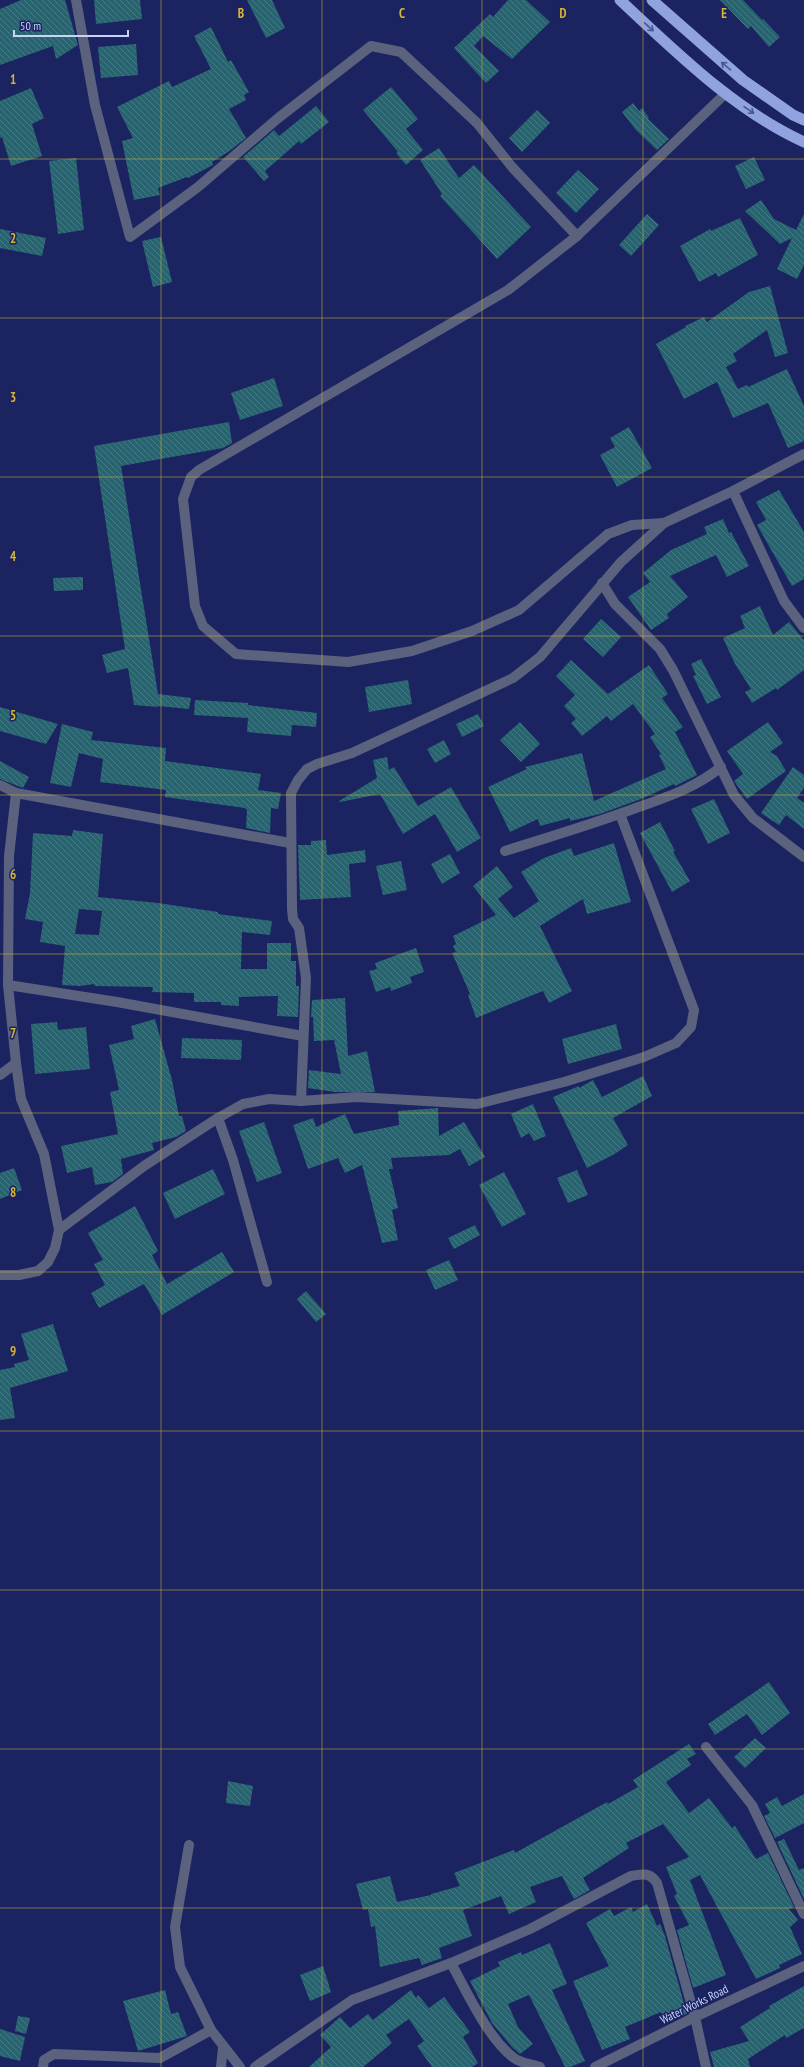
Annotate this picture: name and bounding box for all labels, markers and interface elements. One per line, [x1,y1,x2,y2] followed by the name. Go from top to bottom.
[238,5,244,22] text: B
[399,5,405,22] text: C
[560,5,567,22] text: D
[721,5,727,22] text: E
[14,12,128,38] scale bar
[20,18,41,33] text: 50 m
[644,22,654,32] one-way arrow
[721,62,732,71] one-way arrow
[10,71,16,88] text: 1
[743,105,754,114] one-way arrow
[10,230,16,247] text: 2
[10,389,16,406] text: 3
[10,548,17,565] text: 4
[10,707,16,724] text: 5
[10,866,16,883] text: 6
[10,1025,16,1042] text: 7
[10,1184,16,1201] text: 8
[10,1343,16,1360] text: 9
[657,1981,731,2027] street label: Water Works Road

